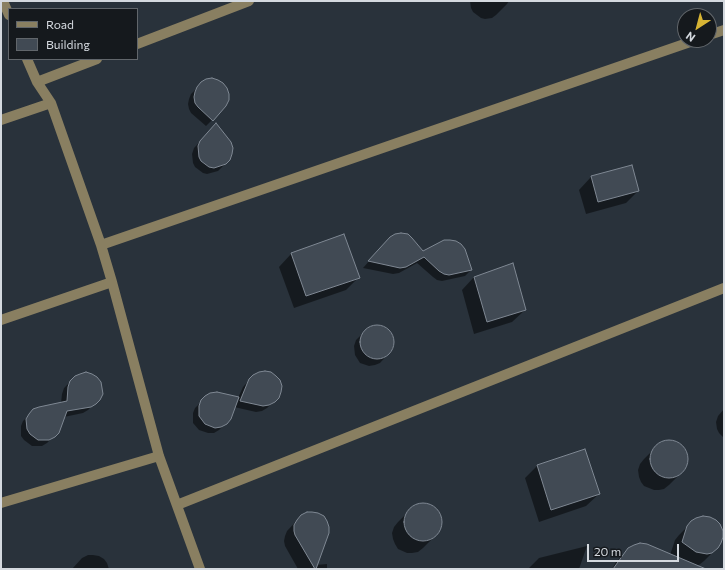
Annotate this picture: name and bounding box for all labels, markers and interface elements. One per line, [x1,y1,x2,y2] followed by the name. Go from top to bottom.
[8,8,138,60] legend
[677,8,717,48] north arrow
[46,17,74,31] text: Road
[683,30,697,45] text: N
[46,37,90,51] text: Building
[589,536,681,562] scale bar
[594,544,621,558] text: 20 m

